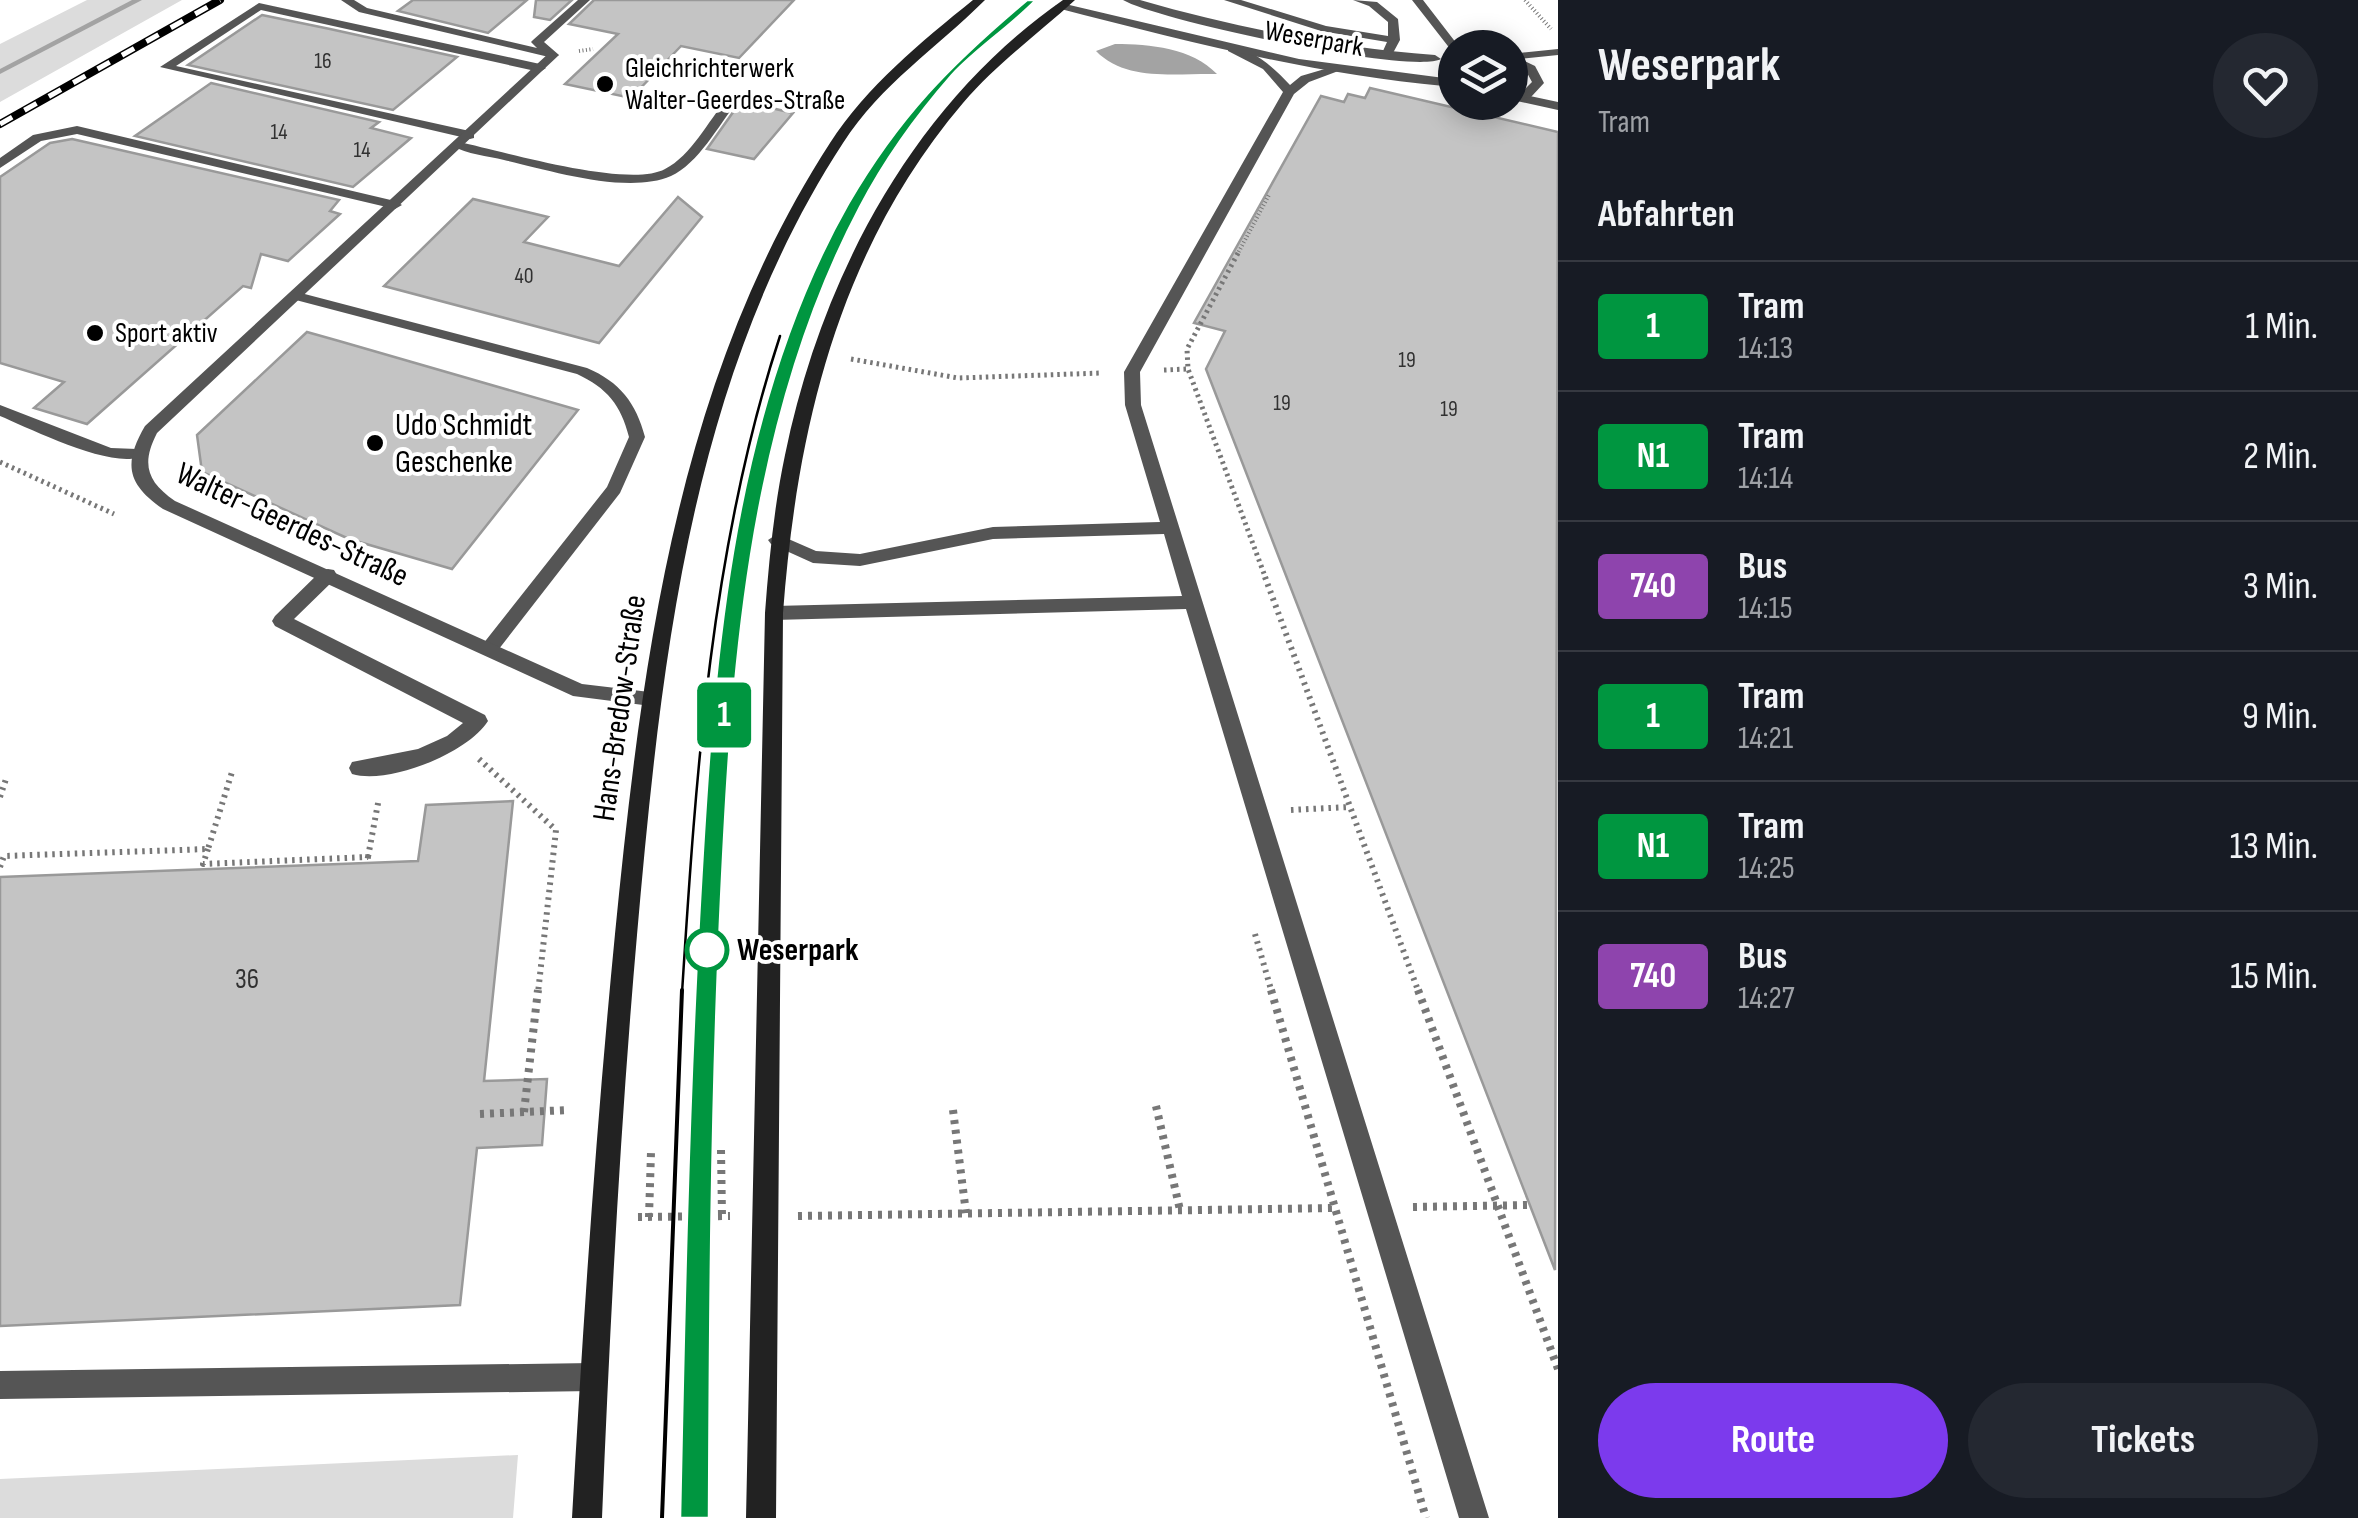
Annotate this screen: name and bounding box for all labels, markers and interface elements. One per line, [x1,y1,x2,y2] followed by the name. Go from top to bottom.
[1262,14,1366,64] street label: Weserpark
[1438,30,1528,120] map controls
[1438,30,1528,120] button: layers
[2213,33,2318,138] button: heart
[1598,37,1780,94] text: Weserpark
[314,48,332,75] house number: 16
[625,52,845,117] place label: Gleichrichterwerk Walter-Geerdes-Straße
[594,73,616,95] marker: Gleichrichterwerk Walter-Geerdes-Straße
[1598,103,1650,142] text: Tram
[271,119,287,146] house number: 14
[354,137,370,164] house number: 14
[1598,192,1735,237] text: Abfahrten
[514,263,534,290] house number: 40
[1738,284,1804,329] text: Tram
[2246,304,2318,349] text: 1 Min.
[1646,305,1660,348] text: 1
[115,317,218,350] place label: Sport aktiv
[84,322,106,344] marker: Sport aktiv
[1738,329,1793,368] text: 14:13
[1398,347,1416,374] house number: 19
[1273,390,1291,417] house number: 19
[1440,396,1458,423] house number: 19
[395,406,532,482] place label: Udo Schmidt Geschenke
[1738,414,1804,459] text: Tram
[364,432,386,454] marker: Udo Schmidt Geschenke
[2243,434,2318,479] text: 2 Min.
[1637,435,1669,478] text: N1
[170,454,414,596] street label: Walter-Geerdes-Straße
[1738,459,1793,498] text: 14:14
[1738,544,1787,589] text: Bus
[2243,564,2318,609] text: 3 Min.
[1630,565,1676,608] text: 740
[1738,589,1793,628] text: 14:15
[585,592,655,824] street label: Hans-Bredow-Straße
[1738,674,1804,719] text: Tram
[692,682,756,748] line badge: 1
[717,694,731,737] text: 1
[2242,694,2318,739] text: 9 Min.
[1646,695,1660,738] text: 1
[1738,719,1793,758] text: 14:21
[1738,804,1804,849] text: Tram
[2230,824,2318,869] text: 13 Min.
[1637,825,1669,868] text: N1
[1738,849,1795,888] text: 14:25
[686,929,728,971] marker: Weserpark
[737,931,859,970] place label: Weserpark
[1738,934,1787,979] text: Bus
[2230,954,2318,999] text: 15 Min.
[1630,955,1676,998] text: 740
[235,963,259,996] house number: 36
[1738,979,1795,1018] text: 14:27
[1598,1383,1948,1498] button: Route
[1968,1383,2318,1498] button: Tickets

